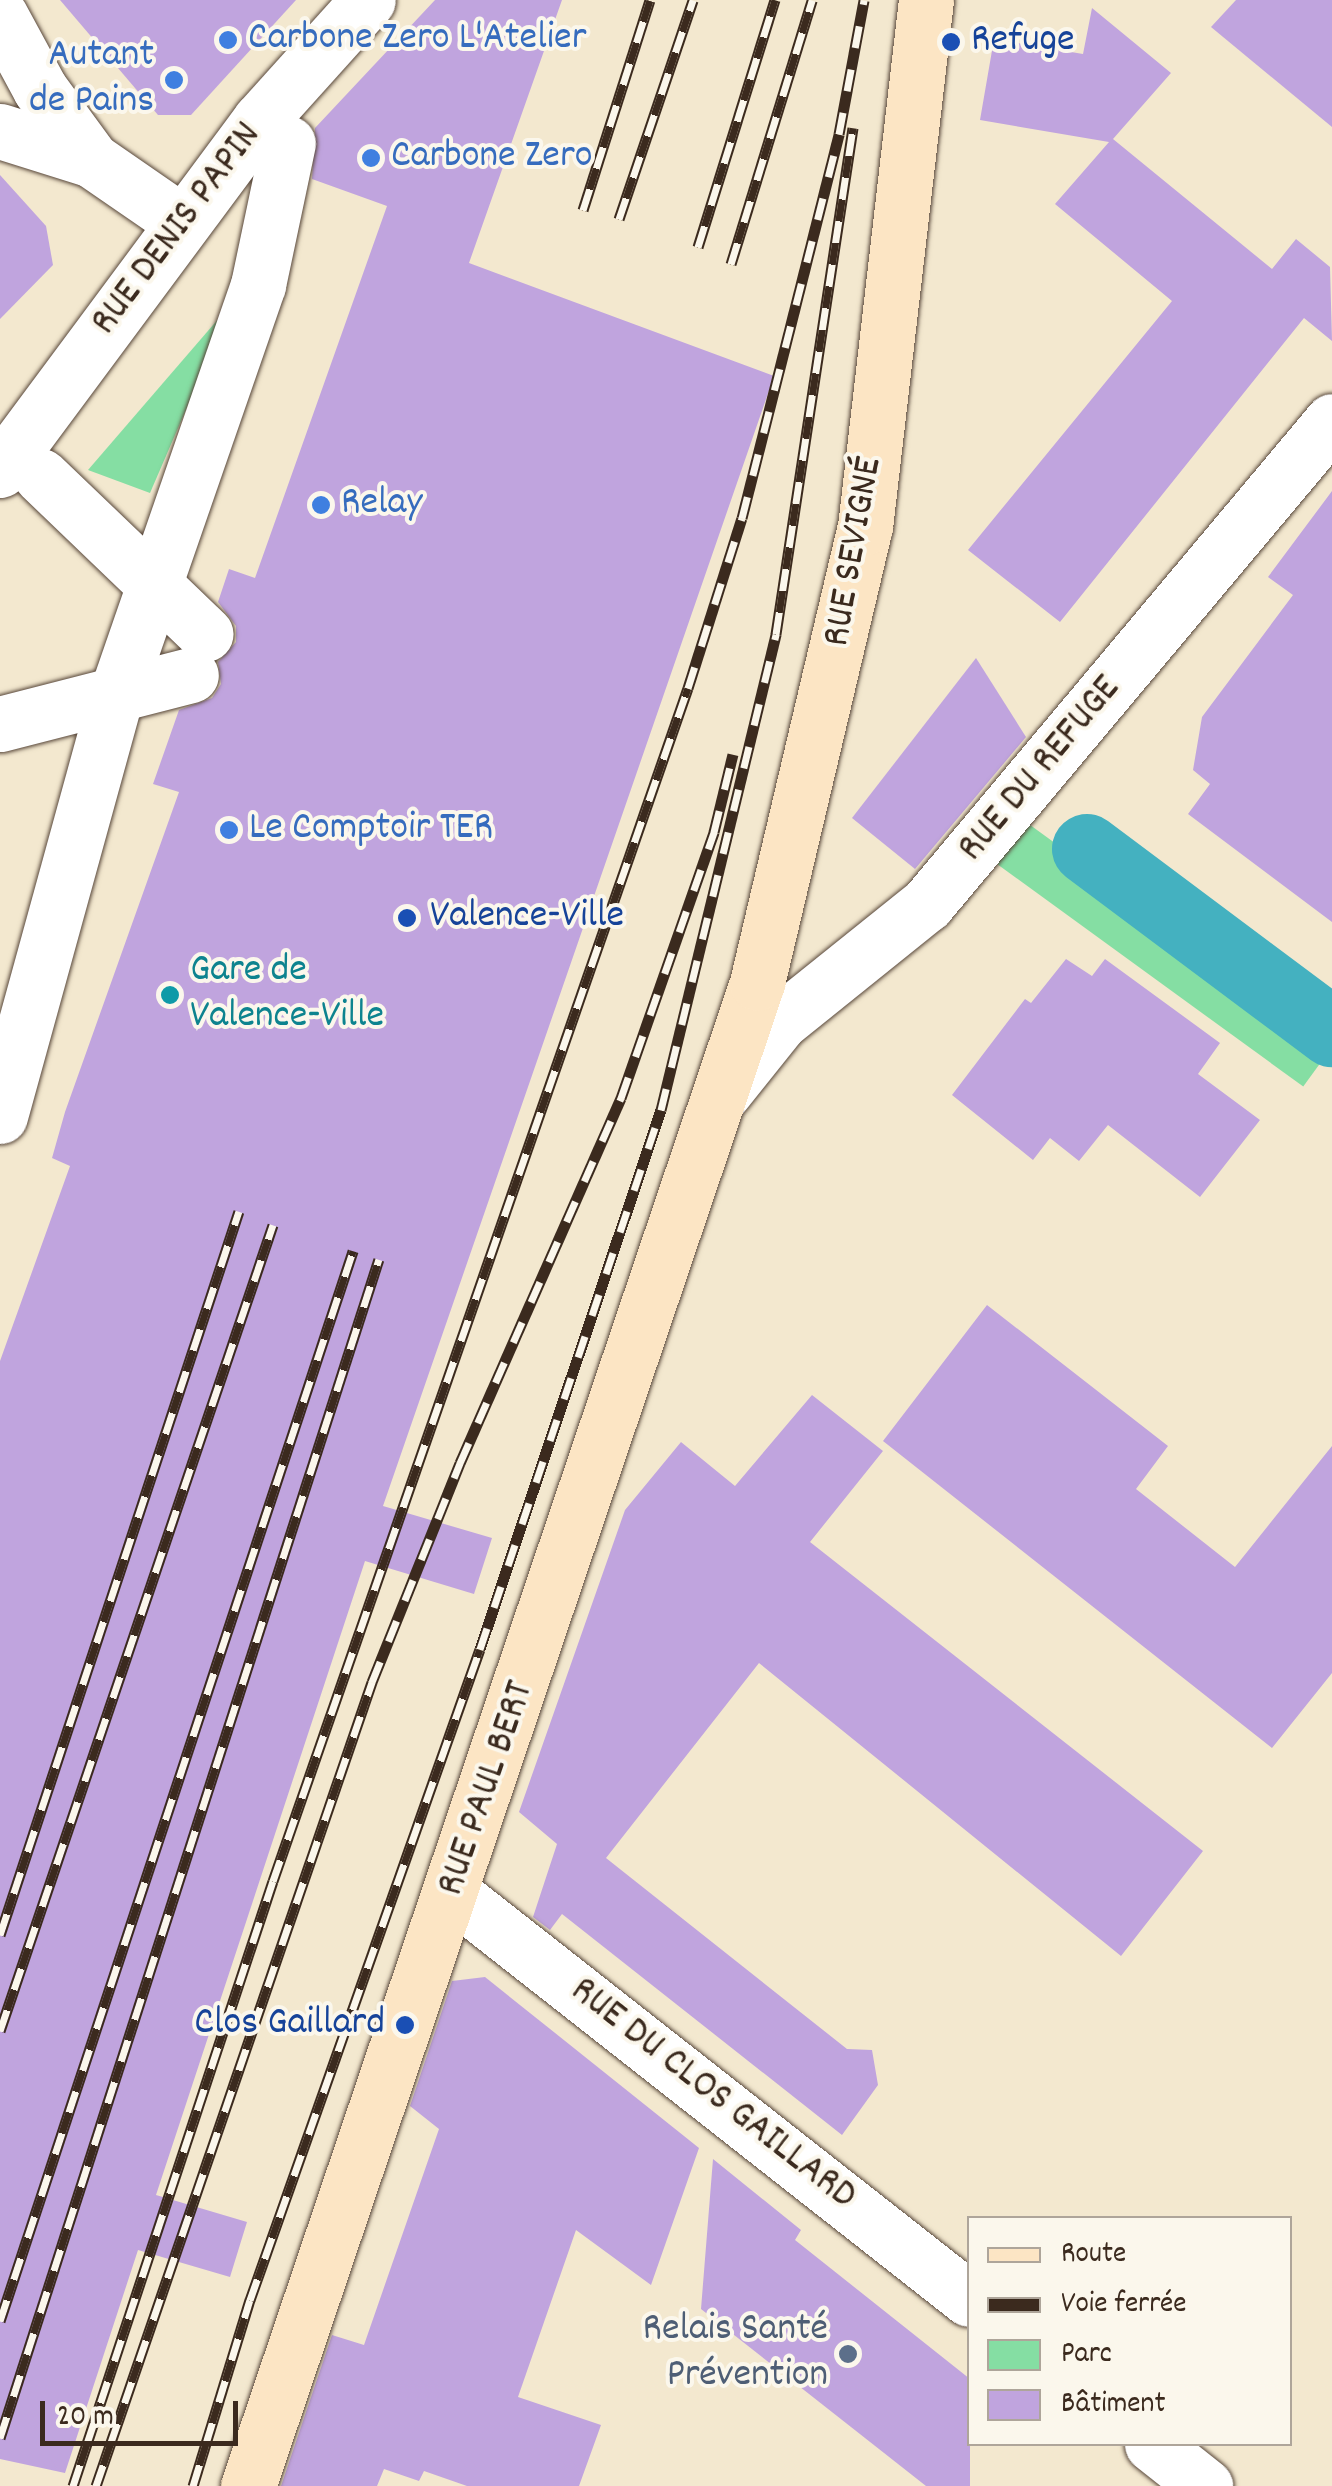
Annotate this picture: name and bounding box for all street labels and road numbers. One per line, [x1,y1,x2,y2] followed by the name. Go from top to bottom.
[82,114,274,346] street label: RUE DENIS PAPIN
[815,453,895,651] street label: RUE SEVIGNÉ
[949,667,1133,873] street label: RUE DU REFUGE
[429,1676,547,1902] street label: RUE PAUL BERT
[559,1968,865,2222] street label: RUE DU CLOS GAILLARD

